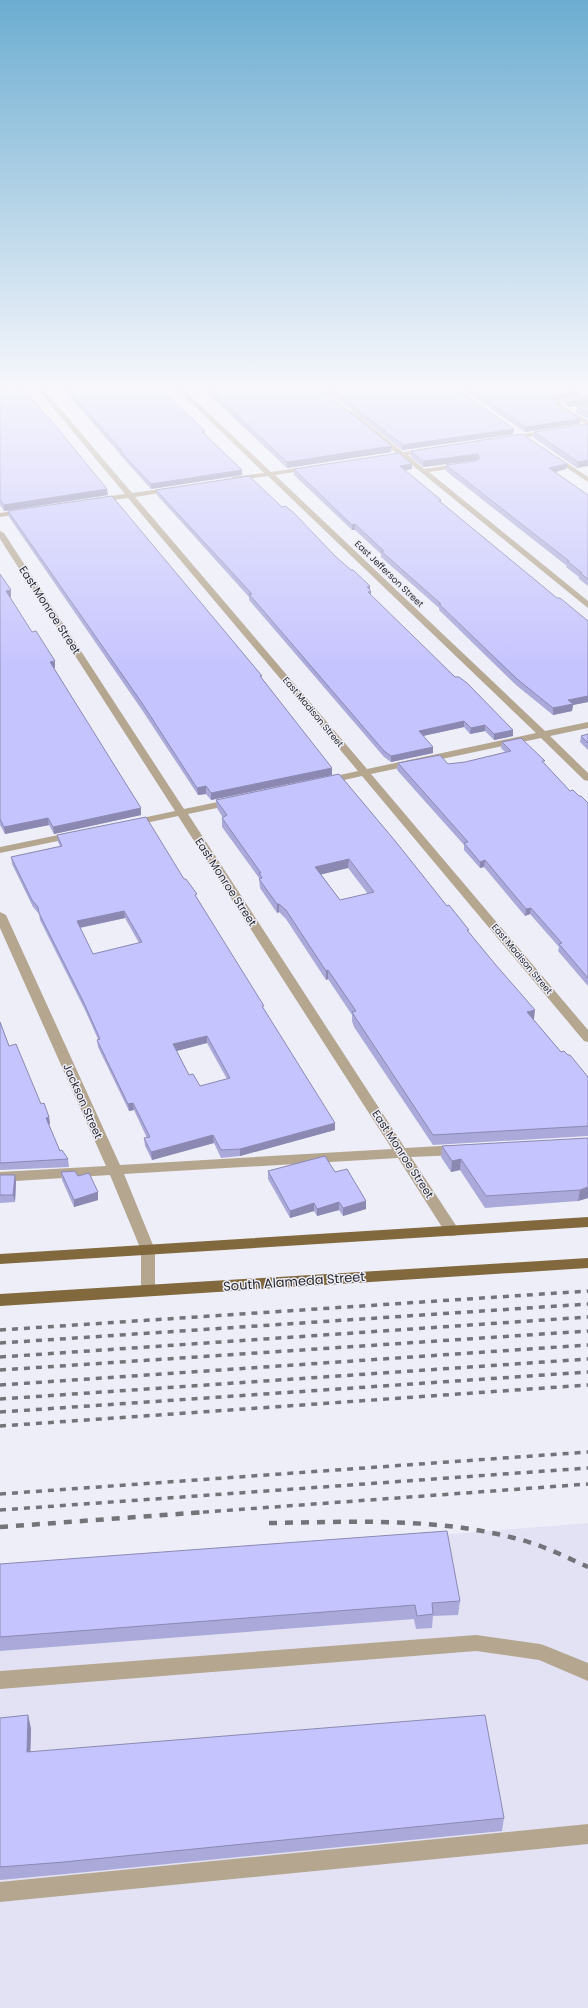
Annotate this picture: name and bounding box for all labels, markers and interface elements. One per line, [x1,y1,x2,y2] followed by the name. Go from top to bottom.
[352,538,426,610] street label: East Jefferson Street
[15,563,85,657] street label: East Monroe Street
[280,674,346,750] street label: East Madison Street
[191,835,261,929] street label: East Monroe Street
[489,921,555,997] street label: East Madison Street
[59,1061,107,1141] street label: Jackson Street
[368,1107,438,1201] street label: East Monroe Street
[222,1267,366,1296] street label: South Alameda Street

